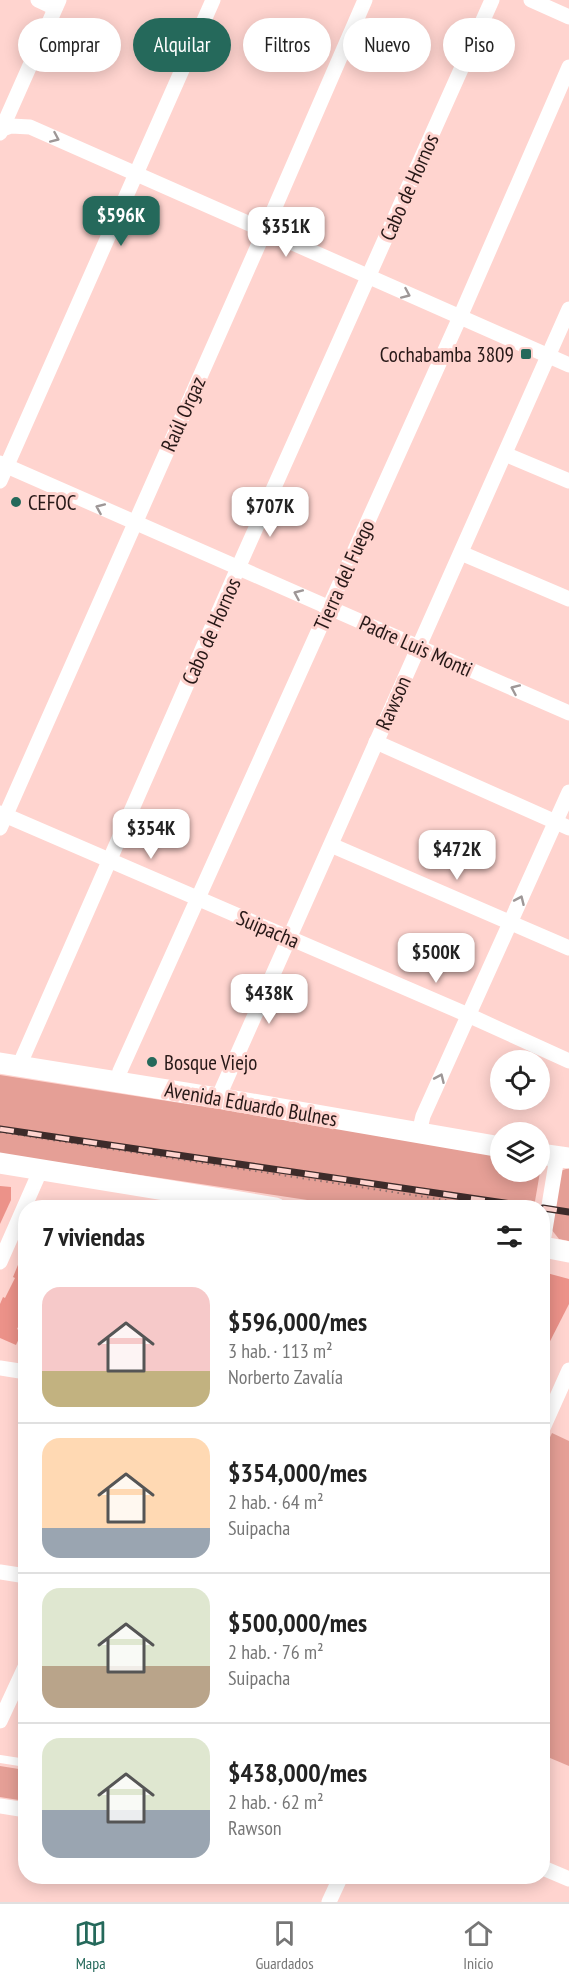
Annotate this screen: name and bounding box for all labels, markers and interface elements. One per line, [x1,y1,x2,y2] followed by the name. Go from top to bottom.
[18,18,121,72] chip: Comprar
[133,18,231,72] chip: Alquilar
[243,18,331,72] chip: Filtros
[343,18,431,72] chip: Nuevo
[443,18,515,72] chip: Piso
[373,129,445,245] street label: Cabo de Hornos
[49,131,60,143] one-way arrow
[79,196,163,247] pin: $596K
[97,202,145,228] text: $596K
[244,207,328,258] pin: $351K
[262,213,310,239] text: $351K
[400,286,411,298] one-way arrow
[380,341,514,368] place label: Cochabamba 3809
[519,347,533,361] marker: Cochabamba 3809
[155,372,211,456] street label: Raúl Orgaz
[228,487,312,538] pin: $707K
[28,489,77,516] place label: CEFOC
[246,493,294,519] text: $707K
[9,495,23,509] marker: CEFOC
[96,503,107,515] one-way arrow
[308,515,380,635] street label: Tierra del Fuego
[175,573,247,689] street label: Cabo de Hornos
[294,589,305,601] one-way arrow
[355,609,477,683] street label: Padre Luis Monti
[369,672,417,734] street label: Rawson
[511,684,522,696] one-way arrow
[109,809,193,860] pin: $354K
[127,815,175,841] text: $354K
[415,830,499,881] pin: $472K
[433,836,481,862] text: $472K
[513,896,525,907] one-way arrow
[233,904,303,954] street label: Suipacha
[394,933,478,984] pin: $500K
[412,939,460,965] text: $500K
[227,974,311,1025] pin: $438K
[245,980,293,1006] text: $438K
[164,1049,257,1076] place label: Bosque Viejo
[490,1050,550,1182] map controls
[490,1050,550,1110] button: locate
[145,1055,159,1069] marker: Bosque Viejo
[433,1074,445,1085] one-way arrow
[163,1076,339,1132] street label: Avenida Eduardo Bulnes
[490,1122,550,1182] button: layers
[42,1220,145,1253] text: 7 viviendas
[493,1220,526,1253] icon: filters
[228,1305,367,1338] text: $596,000/mes
[90,1311,162,1383] icon: home
[228,1338,333,1364] text: 3 hab. · 113 m²
[228,1364,343,1390] text: Norberto Zavalía
[228,1456,367,1489] text: $354,000/mes
[90,1462,162,1534] icon: home
[228,1489,324,1515] text: 2 hab. · 64 m²
[228,1515,290,1541] text: Suipacha
[228,1606,367,1639] text: $500,000/mes
[90,1612,162,1684] icon: home
[228,1639,324,1665] text: 2 hab. · 76 m²
[228,1665,290,1691] text: Suipacha
[228,1756,367,1789] text: $438,000/mes
[90,1762,162,1834] icon: home
[228,1789,324,1815] text: 2 hab. · 62 m²
[228,1815,282,1841] text: Rawson
[74,1917,107,1973] tab: Mapa
[255,1917,314,1973] tab: Guardados
[462,1917,495,1973] tab: Inicio

